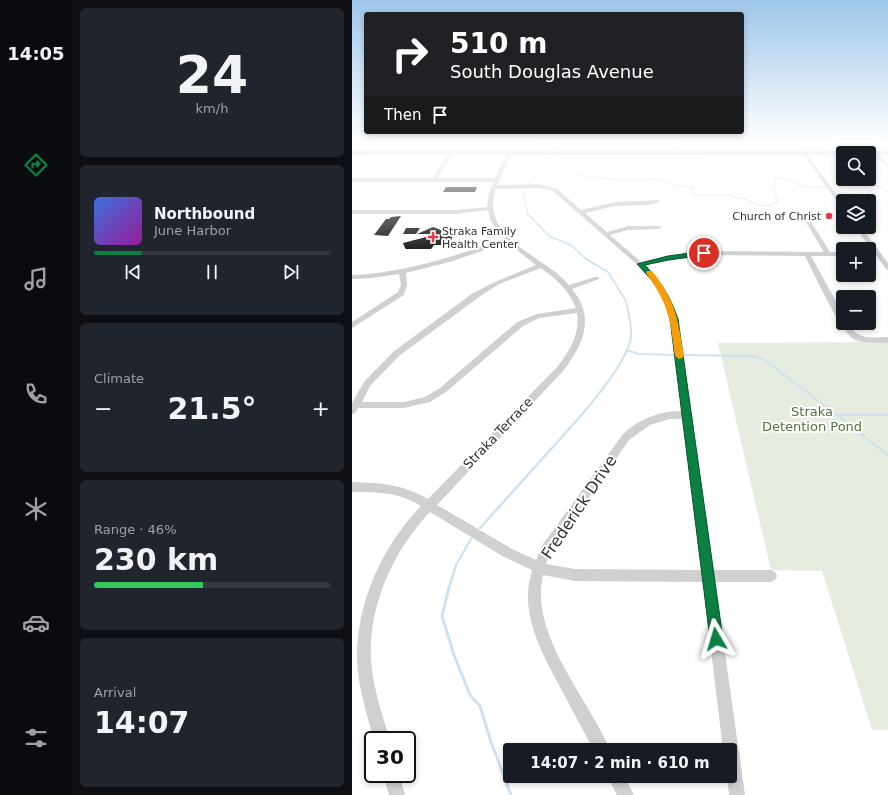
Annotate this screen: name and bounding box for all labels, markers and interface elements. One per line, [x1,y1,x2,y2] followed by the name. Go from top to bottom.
[450,27,547,60] text: 510 m
[384,28,436,80] icon: right
[7,43,65,64] text: 14:05
[176,45,248,105] text: 24
[450,61,654,82] text: South Douglas Avenue
[196,101,228,116] text: km/h
[429,104,451,126] icon: arrive
[384,106,421,124] text: Then
[836,146,876,330] map controls
[836,146,876,186] button: search
[22,151,50,179] icon: directions
[836,194,876,234] button: layers
[154,205,255,223] text: Northbound
[732,210,822,223] place label: Church of Christ
[824,211,834,221] marker: Church of Christ
[154,223,231,238] text: June Harbor
[442,225,519,251] place label: Straka Family Health Center
[427,231,439,243] marker: Straka Family Health Center
[687,236,721,270] pin
[693,242,715,264] icon: arrive
[836,242,876,282] button: +
[122,261,144,283] icon: previous
[201,261,223,283] icon: pause
[280,261,302,283] icon: next
[22,265,50,293] icon: music
[836,290,876,330] button: −
[94,371,144,386] text: Climate
[22,380,50,408] icon: phone
[167,391,257,426] text: 21.5°
[460,394,536,472] street label: Straka Terrace
[94,396,112,421] text: −
[312,396,330,421] text: +
[762,404,862,434] park label: Straka Detention Pond
[537,452,621,562] street label: Frederick Drive
[22,495,50,523] icon: climate
[94,522,177,537] text: Range · 46%
[94,542,218,577] text: 230 km
[22,609,50,637] icon: car
[695,618,737,660] position arrow
[94,685,136,700] text: Arrival
[94,705,190,740] text: 14:07
[22,724,50,752] icon: filters
[364,731,416,783] speed limit sign: 30
[530,754,710,772] text: 14:07 · 2 min · 610 m

